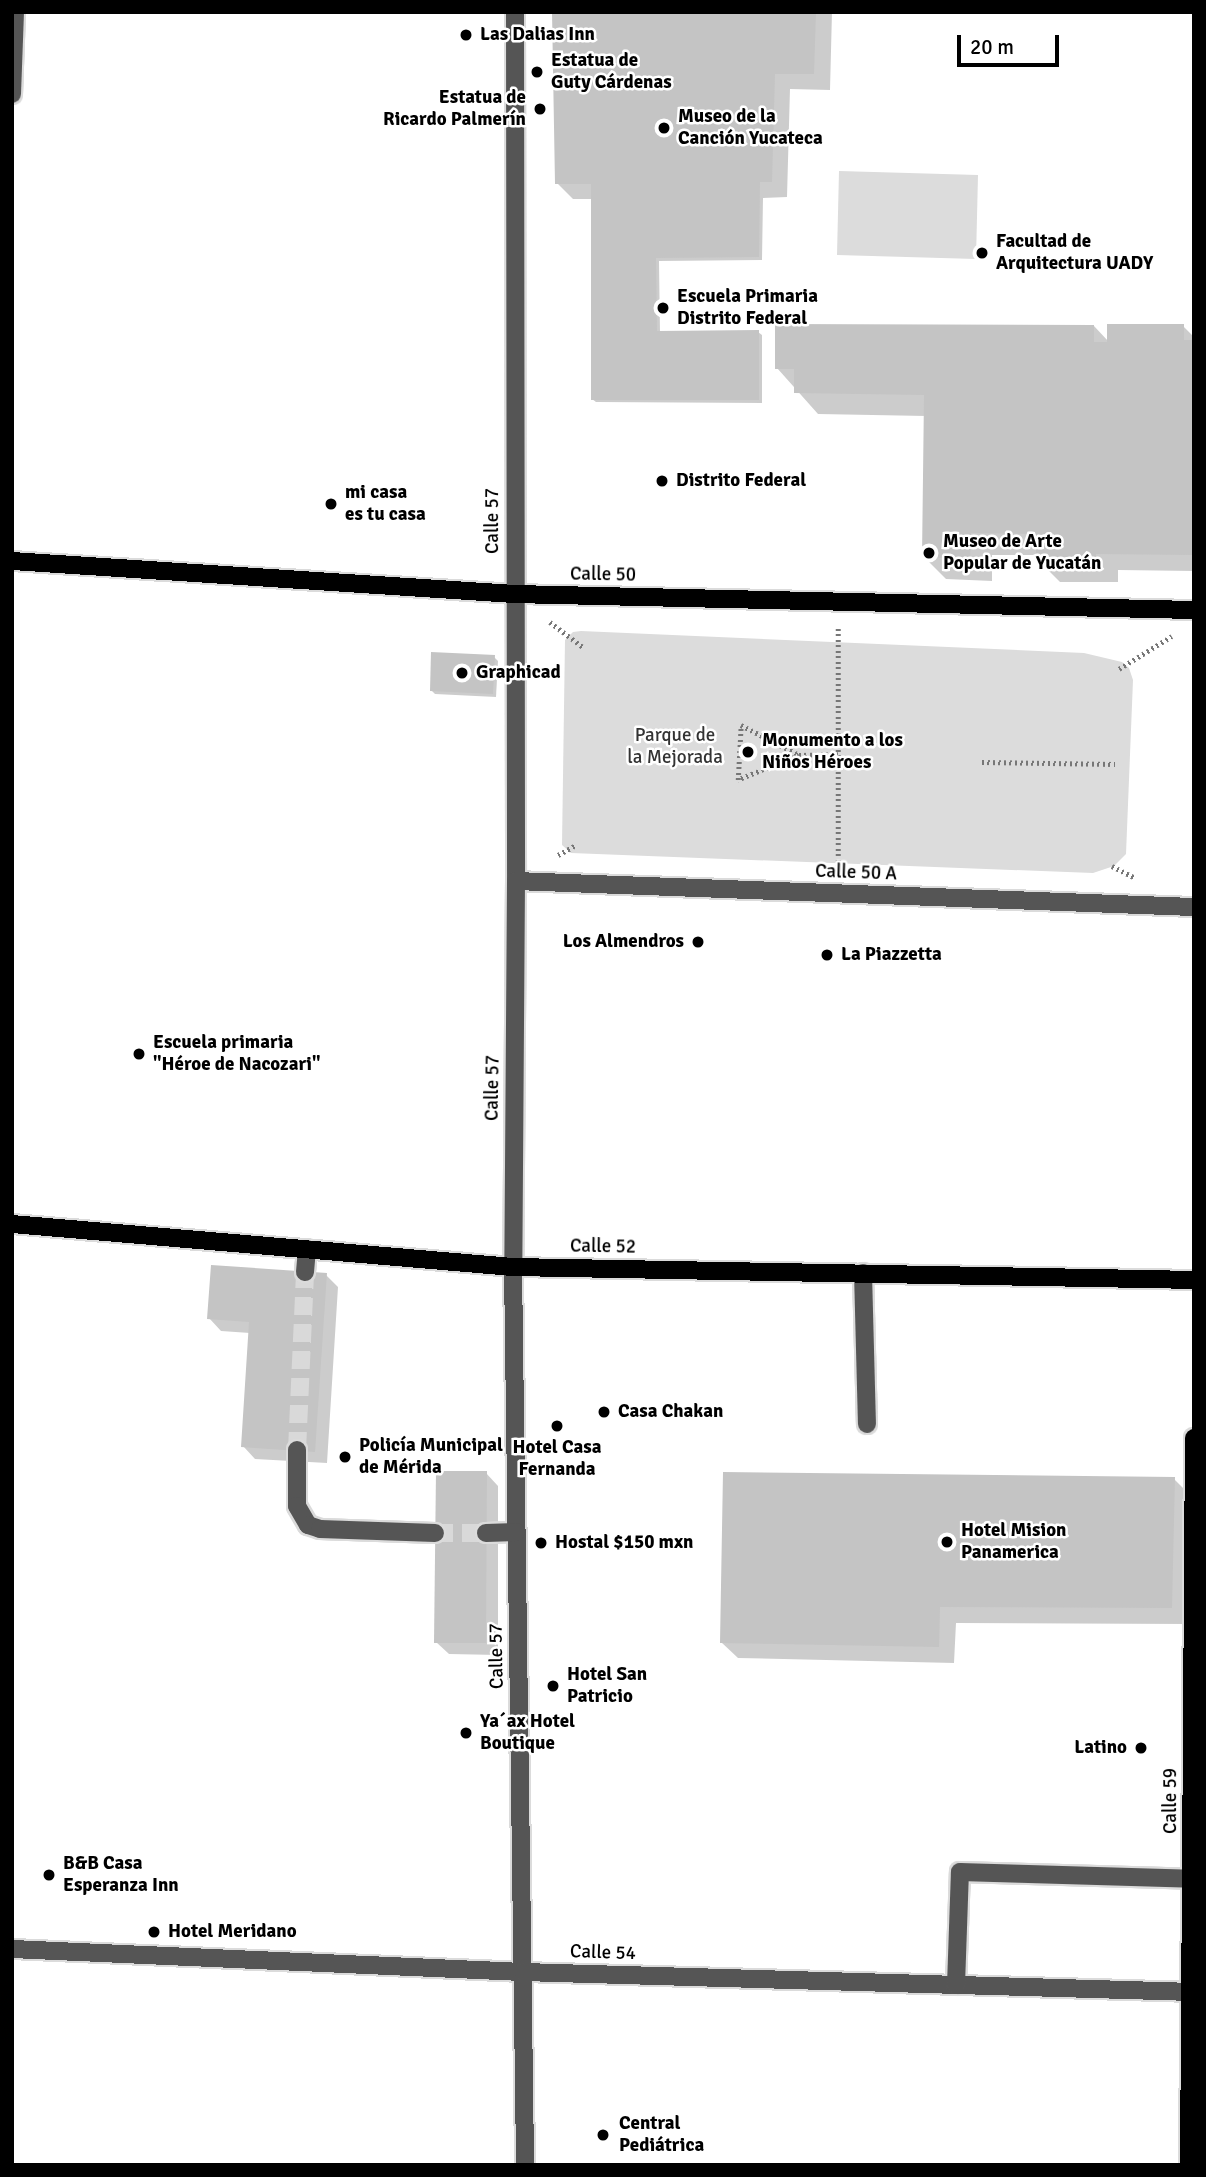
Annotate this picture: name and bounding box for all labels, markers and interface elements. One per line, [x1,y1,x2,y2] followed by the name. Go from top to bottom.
[961,21,1062,65] scale bar
[480,24,595,46] place label: Las Dalias Inn
[458,27,474,43] marker: Las Dalias Inn
[970,34,1014,60] text: 20 m
[551,50,672,94] place label: Estatua de Guty Cárdenas
[529,64,545,80] marker: Estatua de Guty Cárdenas
[383,87,526,131] place label: Estatua de Ricardo Palmerín
[532,101,548,117] marker: Estatua de Ricardo Palmerín
[678,106,823,150] place label: Museo de la Canción Yucateca
[656,120,672,136] marker: Museo de la Canción Yucateca
[996,231,1153,275] place label: Facultad de Arquitectura UADY
[974,245,990,261] marker: Facultad de Arquitectura UADY
[677,286,818,330] place label: Escuela Primaria Distrito Federal
[655,300,671,316] marker: Escuela Primaria Distrito Federal
[676,470,806,492] place label: Distrito Federal
[654,473,670,489] marker: Distrito Federal
[345,482,426,526] place label: mi casa es tu casa
[482,488,504,554] street label: Calle 57
[323,496,339,512] marker: mi casa es tu casa
[943,531,1101,575] place label: Museo de Arte Popular de Yucatán
[921,545,937,561] marker: Museo de Arte Popular de Yucatán
[570,563,636,587] street label: Calle 50
[476,662,561,684] place label: Graphicad
[454,665,470,681] marker: Graphicad
[627,725,723,769] park label: Parque de la Mejorada
[762,730,903,774] place label: Monumento a los Niños Héroes
[740,744,756,760] marker: Monumento a los Niños Héroes
[815,860,897,886] street label: Calle 50 A
[563,931,684,953] place label: Los Almendros
[690,934,706,950] marker: Los Almendros
[841,944,942,966] place label: La Piazzetta
[819,947,835,963] marker: La Piazzetta
[153,1032,320,1076] place label: Escuela primaria "Héroe de Nacozari"
[131,1046,147,1062] marker: Escuela primaria "Héroe de Nacozari"
[481,1055,505,1121] street label: Calle 57
[570,1235,636,1259] street label: Calle 52
[618,1401,723,1423] place label: Casa Chakan
[596,1404,612,1420] marker: Casa Chakan
[549,1418,565,1434] marker: Hotel Casa Fernanda
[359,1435,503,1479] place label: Policía Municipal de Mérida
[513,1437,601,1481] place label: Hotel Casa Fernanda
[337,1449,353,1465] marker: Policía Municipal de Mérida
[961,1520,1066,1564] place label: Hotel Mision Panamerica
[555,1532,693,1554] place label: Hostal $150 mxn
[939,1534,955,1550] marker: Hotel Mision Panamerica
[533,1535,549,1551] marker: Hostal $150 mxn
[485,1623,509,1689] street label: Calle 57
[567,1664,647,1708] place label: Hotel San Patricio
[545,1678,561,1694] marker: Hotel San Patricio
[480,1711,575,1755] place label: Ya´ax Hotel Boutique
[458,1725,474,1741] marker: Ya´ax Hotel Boutique
[1074,1737,1127,1759] place label: Latino
[1133,1740,1149,1756] marker: Latino
[1160,1768,1182,1834] street label: Calle 59
[63,1853,179,1897] place label: B&B Casa Esperanza Inn
[41,1867,57,1883] marker: B&B Casa Esperanza Inn
[168,1921,297,1943] place label: Hotel Meridano
[146,1924,162,1940] marker: Hotel Meridano
[570,1940,636,1966] street label: Calle 54
[619,2113,704,2157] place label: Central Pediátrica
[593,2125,613,2145] marker: Central Pediátrica

